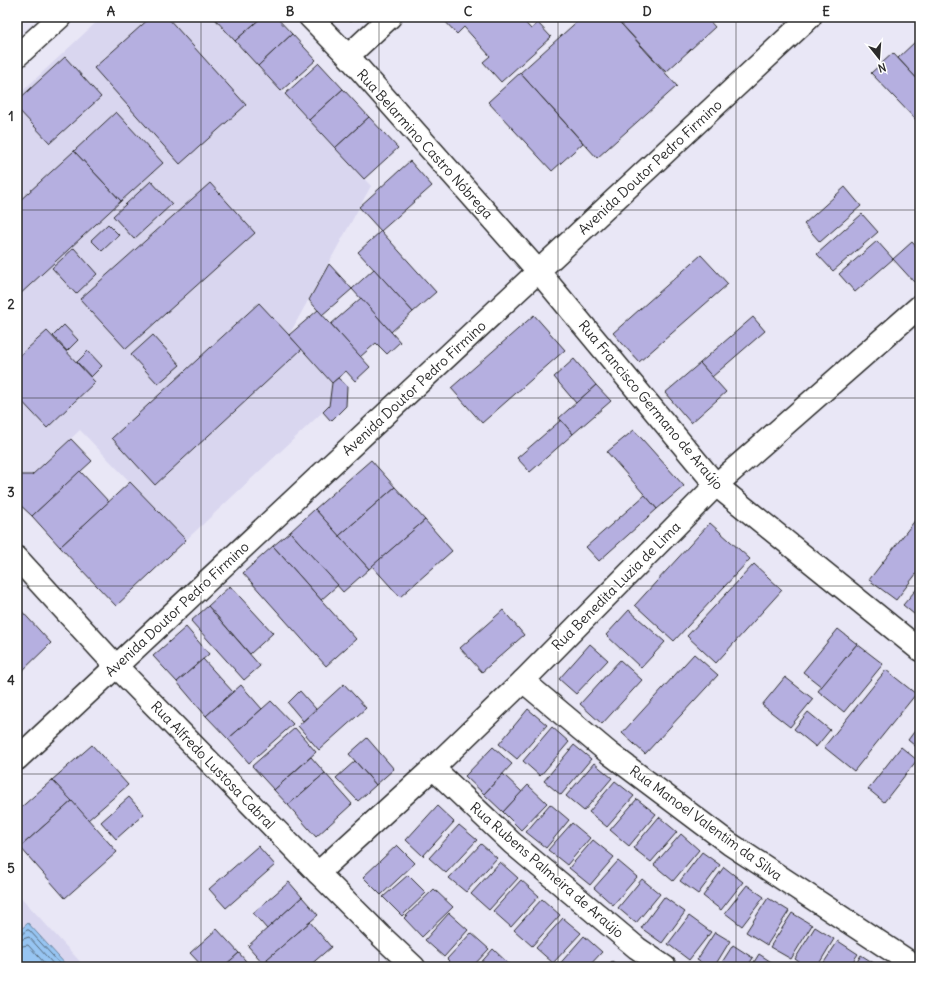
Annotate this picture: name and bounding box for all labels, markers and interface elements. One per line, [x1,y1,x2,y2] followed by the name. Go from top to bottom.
[107,3,116,20] text: A
[286,3,295,20] text: B
[464,3,473,20] text: C
[642,3,652,20] text: D
[822,3,830,20] text: E
[859,38,899,78] north arrow
[876,60,888,75] text: N
[353,65,497,223] street label: Rua Belarmino Castro Nóbrega
[574,95,726,238] street label: Avenida Doutor Pedro Firmino
[8,108,14,125] text: 1
[7,296,15,313] text: 2
[338,316,490,459] street label: Avenida Doutor Pedro Firmino
[575,317,727,494] street label: Rua Francisco Germano de Araújo
[7,484,15,501] text: 3
[548,518,684,654] street label: Rua Benedita Luzia de Lima
[101,537,253,680] street label: Avenida Doutor Pedro Firmino
[7,672,15,689] text: 4
[147,697,279,833] street label: Rua Alfredo Lustosa Cabral
[626,762,786,884] street label: Rua Manoel Valentim da Silva
[466,798,628,942] street label: Rua Rubens Palmeira de Araújo
[7,860,15,877] text: 5

